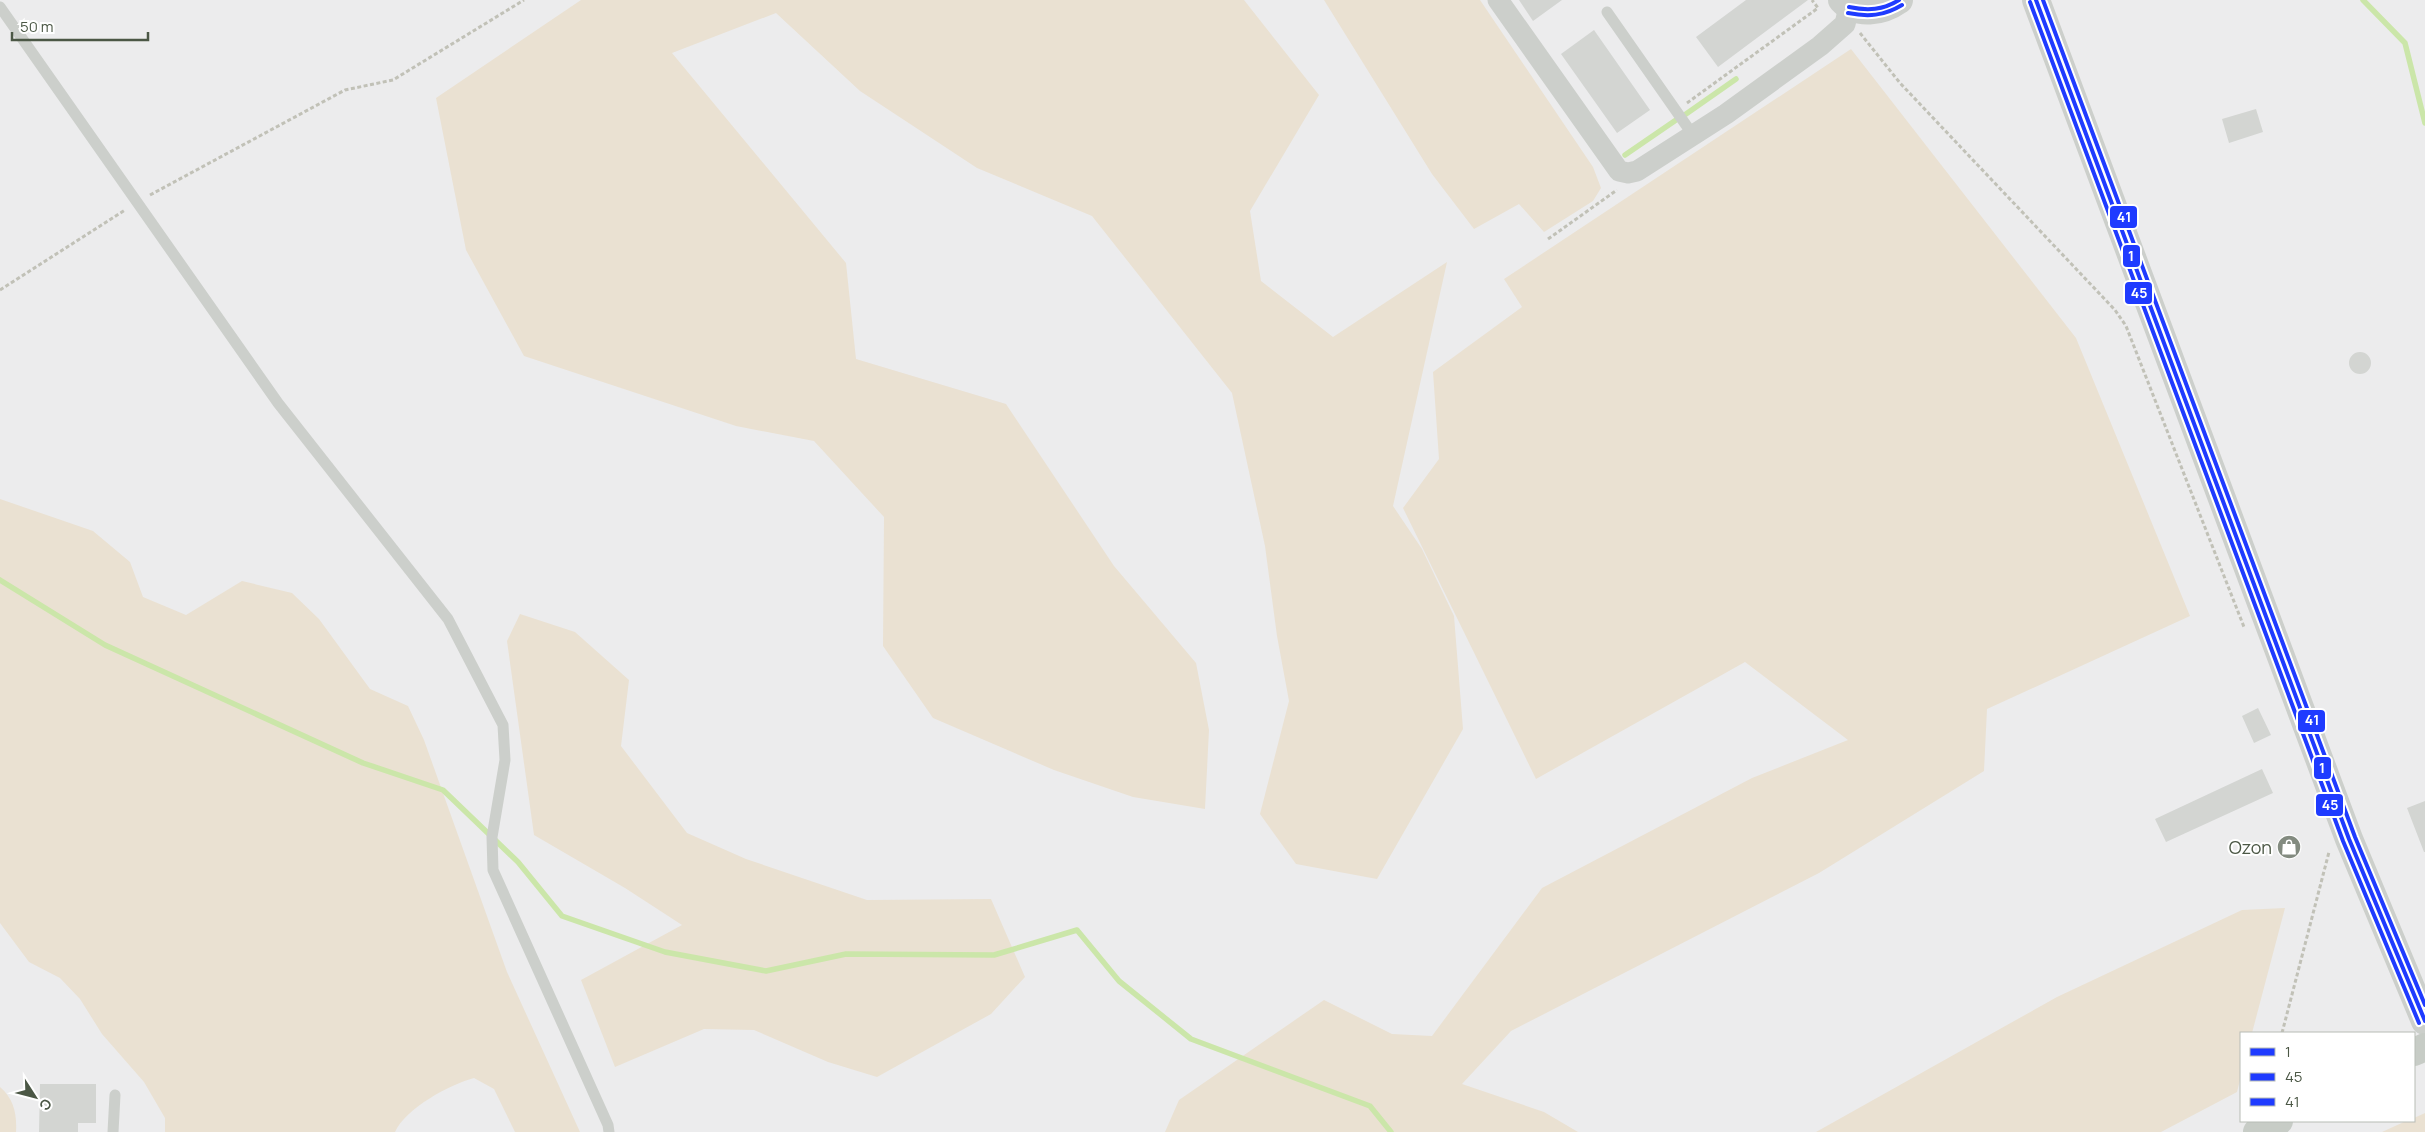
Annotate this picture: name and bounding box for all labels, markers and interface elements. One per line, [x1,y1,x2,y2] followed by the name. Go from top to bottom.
[12,10,149,42] scale bar
[20,16,54,37] text: 50 m
[2109,205,2138,229] line badge: 41
[2117,207,2131,226] text: 41
[2122,244,2141,268] line badge: 1
[2128,246,2134,265] text: 1
[2124,281,2153,305] line badge: 45
[2131,283,2147,302] text: 45
[2297,709,2326,733] line badge: 41
[2305,710,2319,729] text: 41
[2313,756,2332,780] line badge: 1
[2319,758,2325,777] text: 1
[2315,793,2344,817] line badge: 45
[2322,795,2338,814] text: 45
[2276,834,2302,860] shop icon: Ozon
[2229,835,2272,859] place label: Ozon
[2240,1032,2415,1122] legend
[2285,1041,2291,1062] text: 1
[2285,1066,2303,1087] text: 45
[10,1072,60,1122] north arrow
[2285,1091,2300,1112] text: 41
[35,1095,57,1115] text: С

